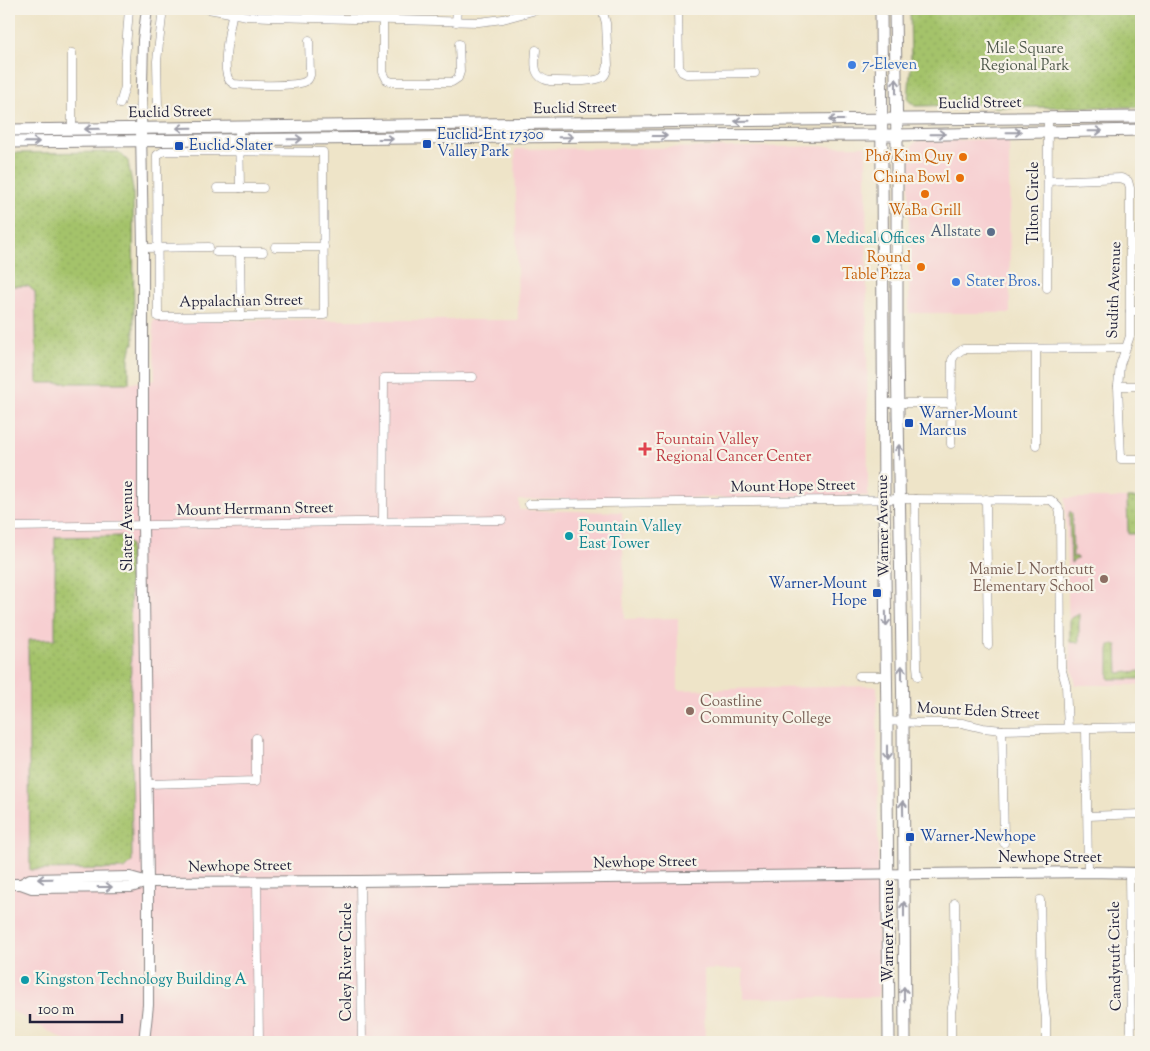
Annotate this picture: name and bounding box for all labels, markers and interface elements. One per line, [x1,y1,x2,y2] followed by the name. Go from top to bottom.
[981,39,1069,77] park label: Mile Square Regional Park
[862,55,918,76] place label: 7-Eleven
[846,59,858,71] marker: 7-Eleven
[891,78,901,94] one-way arrow
[938,93,1022,115] street label: Euclid Street
[533,98,617,120] street label: Euclid Street
[128,102,212,124] street label: Euclid Street
[828,115,844,125] one-way arrow
[734,116,750,126] one-way arrow
[176,123,192,133] one-way arrow
[85,124,101,134] one-way arrow
[437,125,544,163] place label: Euclid-Ent 17300 Valley Park
[1086,126,1102,136] one-way arrow
[1005,127,1021,137] one-way arrow
[930,129,946,139] one-way arrow
[651,131,667,141] one-way arrow
[558,132,574,142] one-way arrow
[378,134,394,144] one-way arrow
[287,135,303,144] one-way arrow
[189,136,273,157] place label: Euclid-Slater
[24,137,40,147] one-way arrow
[421,138,433,150] marker: Euclid-Ent 17300 Valley Park
[173,140,185,152] marker: Euclid-Slater
[865,147,954,168] place label: Phở Kim Quy
[957,151,969,163] marker: Phở Kim Quy
[1024,162,1045,244] street label: Tilton Circle
[873,168,950,189] place label: China Bowl
[954,172,966,184] marker: China Bowl
[919,188,931,200] marker: WaBa Grill
[889,201,961,222] place label: WaBa Grill
[931,222,981,243] place label: Allstate
[985,226,997,238] marker: Allstate
[826,229,925,250] place label: Medical Offices
[810,233,822,245] marker: Medical Offices
[1103,241,1127,339] street label: Sudith Avenue
[842,248,912,286] place label: Round Table Pizza
[915,261,927,273] marker: Round Table Pizza
[966,272,1041,293] place label: Stater Bros.
[950,276,962,288] marker: Stater Bros.
[179,290,303,314] street label: Appalachian Street
[919,404,1018,442] place label: Warner-Mount Marcus
[903,417,915,429] marker: Warner-Mount Marcus
[656,430,812,468] place label: Fountain Valley Regional Cancer Center
[638,442,652,456] marker: Fountain Valley Regional Cancer Center
[894,444,904,460] one-way arrow
[873,474,895,578] street label: Warner Avenue
[731,475,855,499] street label: Mount Hope Street
[118,481,139,571] street label: Slater Avenue
[177,498,333,522] street label: Mount Herrmann Street
[579,517,682,555] place label: Fountain Valley East Tower
[563,530,575,542] marker: Fountain Valley East Tower
[969,560,1094,598] place label: Mamie L Northcutt Elementary School
[1098,573,1110,585] marker: Mamie L Northcutt Elementary School
[768,574,867,612] place label: Warner-Mount Hope
[871,587,883,599] marker: Warner-Mount Hope
[881,611,890,627] one-way arrow
[897,666,907,682] one-way arrow
[700,692,831,730] place label: Coastline Community College
[916,698,1040,726] street label: Mount Eden Street
[684,705,696,717] marker: Coastline Community College
[882,745,892,761] one-way arrow
[898,800,908,816] one-way arrow
[920,827,1036,848] place label: Warner-Newhope
[904,831,916,843] marker: Warner-Newhope
[998,848,1102,869] street label: Newhope Street
[593,852,697,874] street label: Newhope Street
[188,856,292,878] street label: Newhope Street
[37,874,53,883] one-way arrow
[879,880,900,982] street label: Warner Avenue
[96,882,113,892] one-way arrow
[899,901,909,918] one-way arrow
[1105,901,1127,1011] street label: Candytuft Circle
[337,903,358,1021] street label: Coley River Circle
[35,970,247,991] place label: Kingston Technology Building A
[19,974,31,986] marker: Kingston Technology Building A
[899,986,909,1002] one-way arrow
[30,991,122,1023] scale bar
[38,1000,75,1021] text: 100 m

